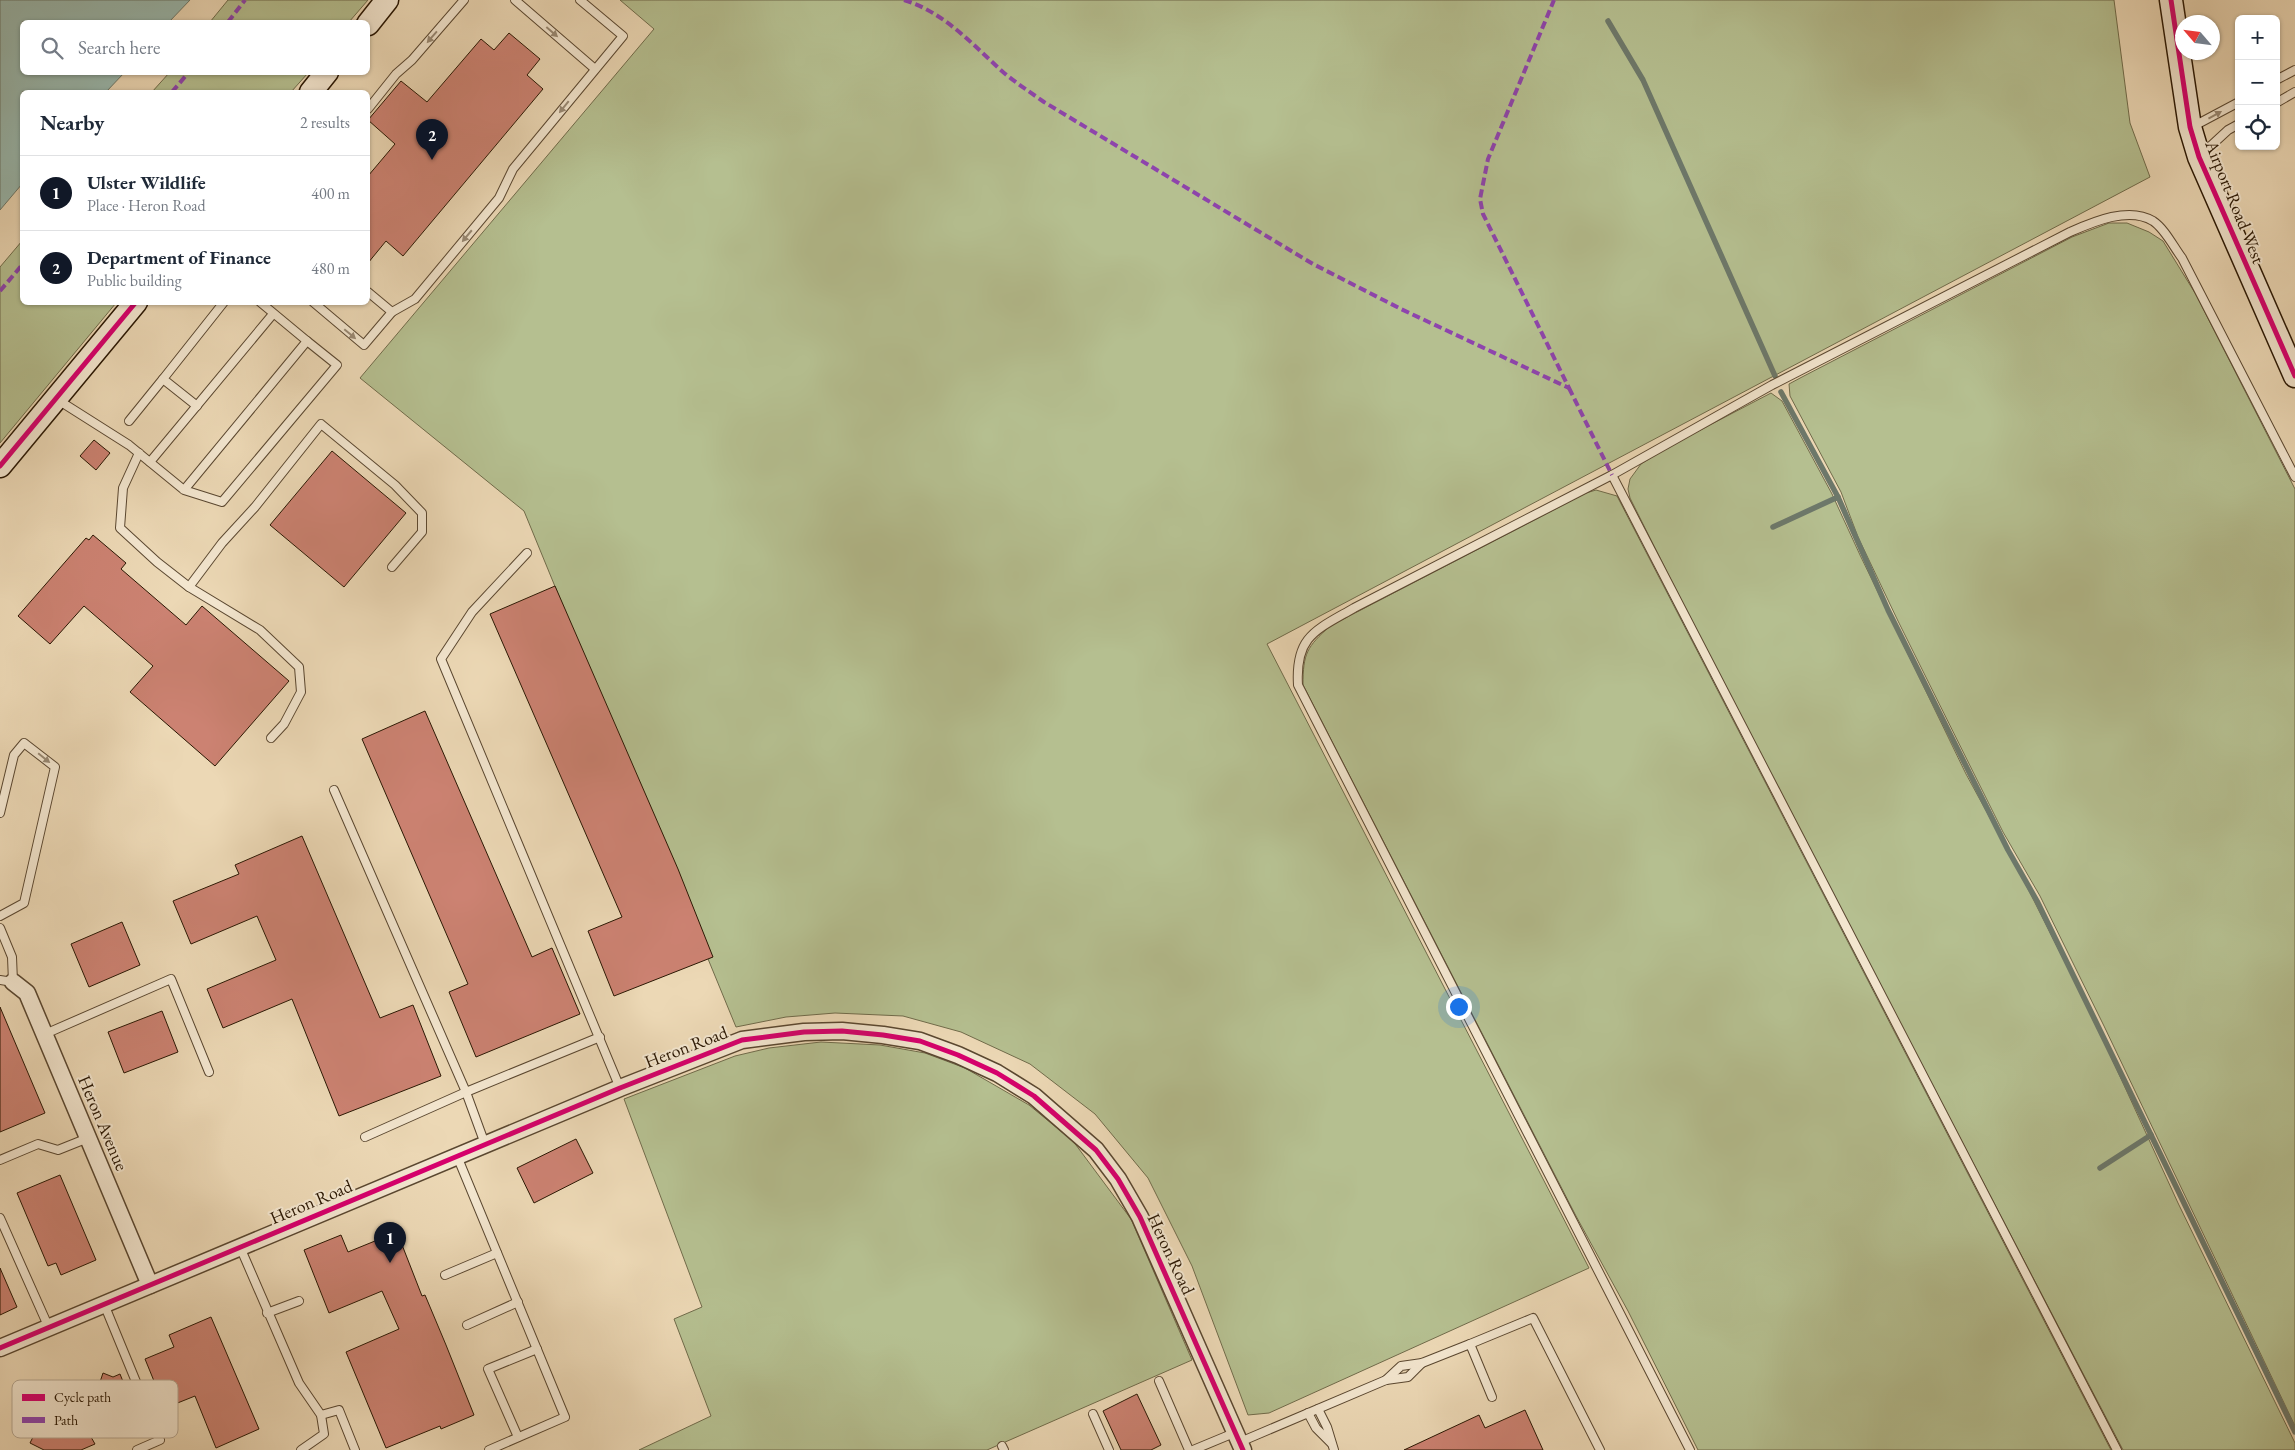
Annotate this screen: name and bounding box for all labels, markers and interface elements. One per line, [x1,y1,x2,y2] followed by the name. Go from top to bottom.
[2175,15,2220,60] north arrow
[2235,15,2280,150] map controls
[2235,15,2280,60] button: +
[20,20,370,75] search box
[545,26,558,37] one-way arrow
[427,30,438,43] one-way arrow
[38,34,66,62] icon: search
[78,35,160,60] text: Search here
[2235,60,2280,105] button: −
[559,100,570,113] one-way arrow
[2235,105,2280,150] button: locate
[40,109,104,136] text: Nearby
[2208,111,2222,120] one-way arrow
[300,112,350,133] text: 2 results
[416,119,448,160] pin: 2
[2200,136,2271,267] street label: Airport Road West
[87,170,206,195] text: Ulster Wildlife
[52,183,60,204] text: 1
[311,183,350,204] text: 400 m
[87,195,206,216] text: Place · Heron Road
[462,229,473,242] one-way arrow
[87,245,271,270] text: Department of Finance
[52,258,60,279] text: 2
[311,258,350,279] text: 480 m
[87,270,182,291] text: Public building
[343,328,356,339] one-way arrow
[37,753,50,764] one-way arrow
[1446,994,1472,1020] your location
[641,1020,732,1073] street label: Heron Road
[73,1072,134,1174] street label: Heron Avenue
[266,1174,356,1229] street label: Heron Road
[1143,1209,1201,1299] street label: Heron Road
[374,1222,406,1263] pin: 1
[12,1380,178,1438] legend
[54,1388,111,1406] text: Cycle path
[54,1411,78,1429] text: Path

